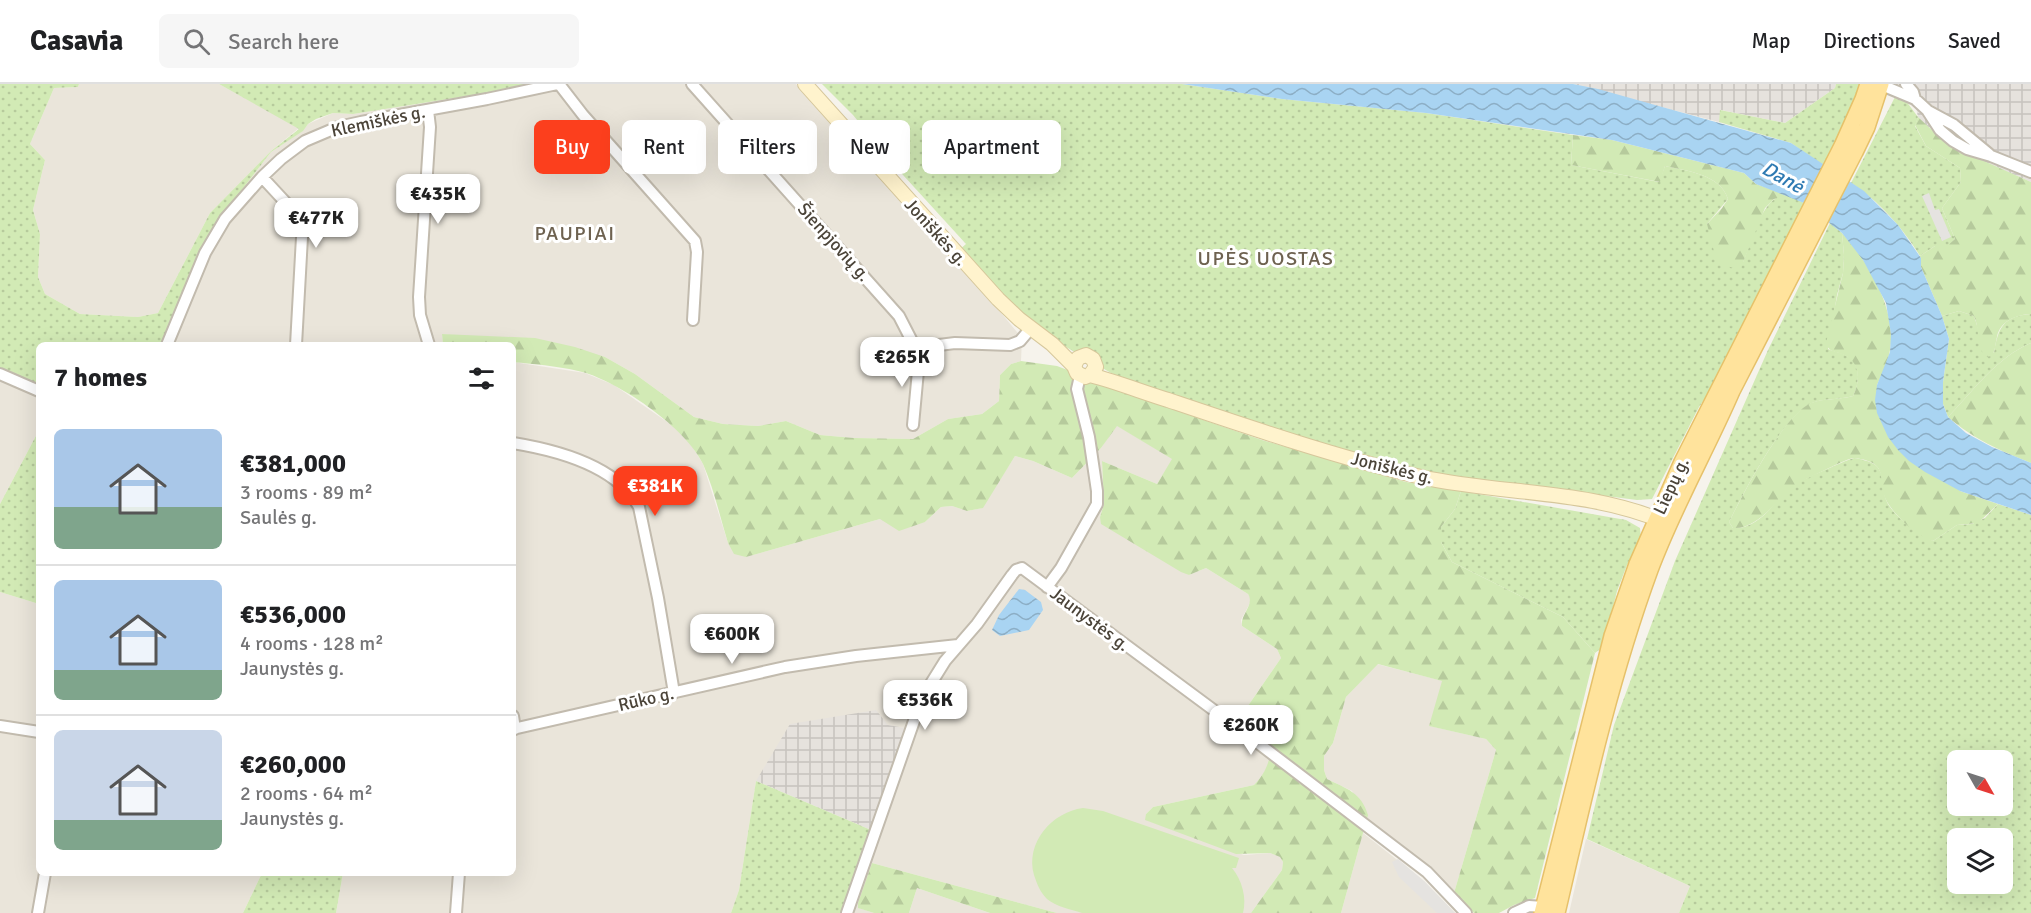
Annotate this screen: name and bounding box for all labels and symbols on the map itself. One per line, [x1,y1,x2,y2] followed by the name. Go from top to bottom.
[329,100,427,142] street label: Klemiškės g.
[1758,156,1809,199] water label: Danė
[396,174,480,225] pin: €435K
[900,194,972,270] street label: Joniškės g.
[274,198,358,249] pin: €477K
[793,198,875,286] street label: Šienpjovių g.
[534,221,616,246] district label: PAUPIAI
[1198,246,1334,271] district label: UPĖS UOSTAS
[860,337,944,388] pin: €265K
[1349,447,1435,489] street label: Joniškės g.
[1648,454,1694,518] street label: Liepų g.
[613,466,697,517] pin: €381K
[1046,582,1134,656] street label: Jaunystės g.
[690,614,774,665] pin: €600K
[883,680,967,731] pin: €536K
[616,682,676,716] street label: Rūko g.
[1209,705,1293,756] pin: €260K
[1947,750,2013,816] north arrow

